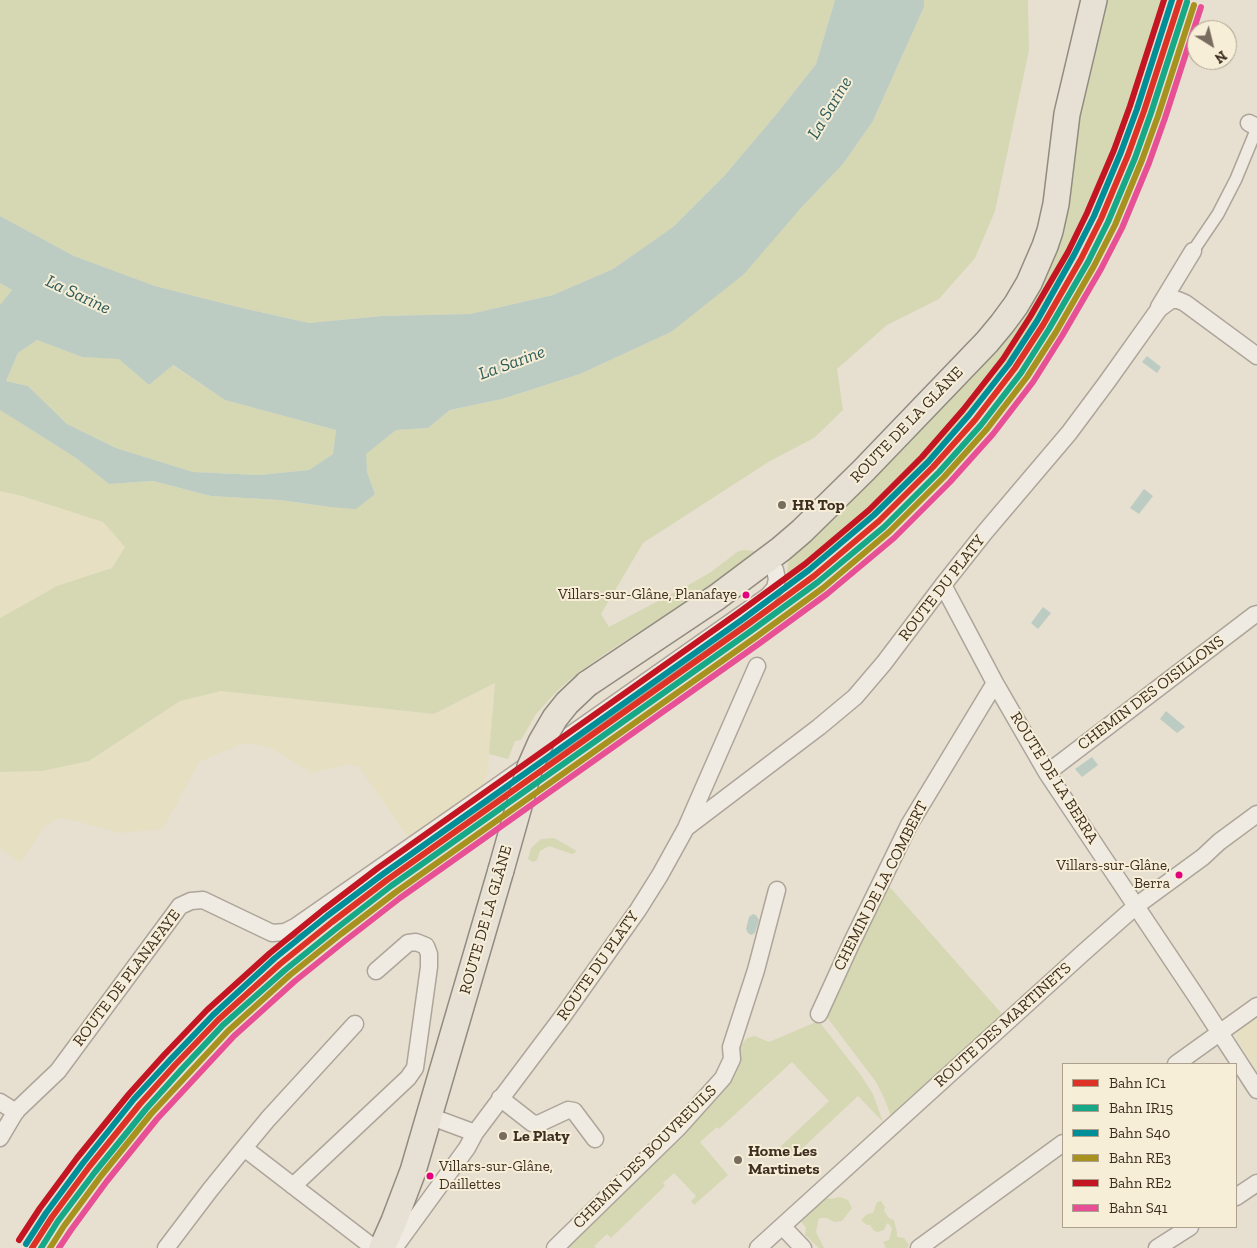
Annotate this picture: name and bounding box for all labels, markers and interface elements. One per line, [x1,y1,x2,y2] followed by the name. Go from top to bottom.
[1187,20,1237,70] north arrow
[1211,47,1230,67] text: N
[803,73,857,143] water label: La Sarine
[42,271,114,319] water label: La Sarine
[476,341,548,385] water label: La Sarine
[847,363,967,487] street label: ROUTE DE LA GLÂNE
[792,495,845,515] place label: HR Top
[776,499,788,511] marker: HR Top
[895,531,989,645] street label: ROUTE DU PLATY
[558,586,737,604] place label: Villars-sur-Glâne, Planafaye
[741,590,751,600] marker: Villars-sur-Glâne, Planafaye
[1074,632,1228,754] street label: CHEMIN DES OISILLONS
[1006,709,1102,847] street label: ROUTE DE LA BERRA
[830,798,932,974] street label: CHEMIN DE LA COMBERT
[456,843,516,997] street label: ROUTE DE LA GLÂNE
[1056,857,1170,892] place label: Villars-sur-Glâne, Berra
[1174,870,1184,880] marker: Villars-sur-Glâne, Berra
[69,906,185,1050] street label: ROUTE DE PLANAFAYE
[553,908,643,1024] street label: ROUTE DU PLATY
[931,959,1075,1091] street label: ROUTE DES MARTINETS
[1062,1063,1237,1228] legend
[1109,1074,1166,1092] text: Bahn IC1
[569,1081,721,1233] street label: CHEMIN DES BOUVREUILS
[1109,1099,1173,1117] text: Bahn IR15
[1109,1124,1170,1142] text: Bahn S40
[513,1126,570,1146] place label: Le Platy
[497,1130,509,1142] marker: Le Platy
[748,1141,820,1179] place label: Home Les Martinets
[1109,1149,1171,1167] text: Bahn RE3
[732,1154,744,1166] marker: Home Les Martinets
[439,1158,553,1193] place label: Villars-sur-Glâne, Daillettes
[425,1171,435,1181] marker: Villars-sur-Glâne, Daillettes
[1109,1174,1172,1192] text: Bahn RE2
[1109,1199,1168,1217] text: Bahn S41

